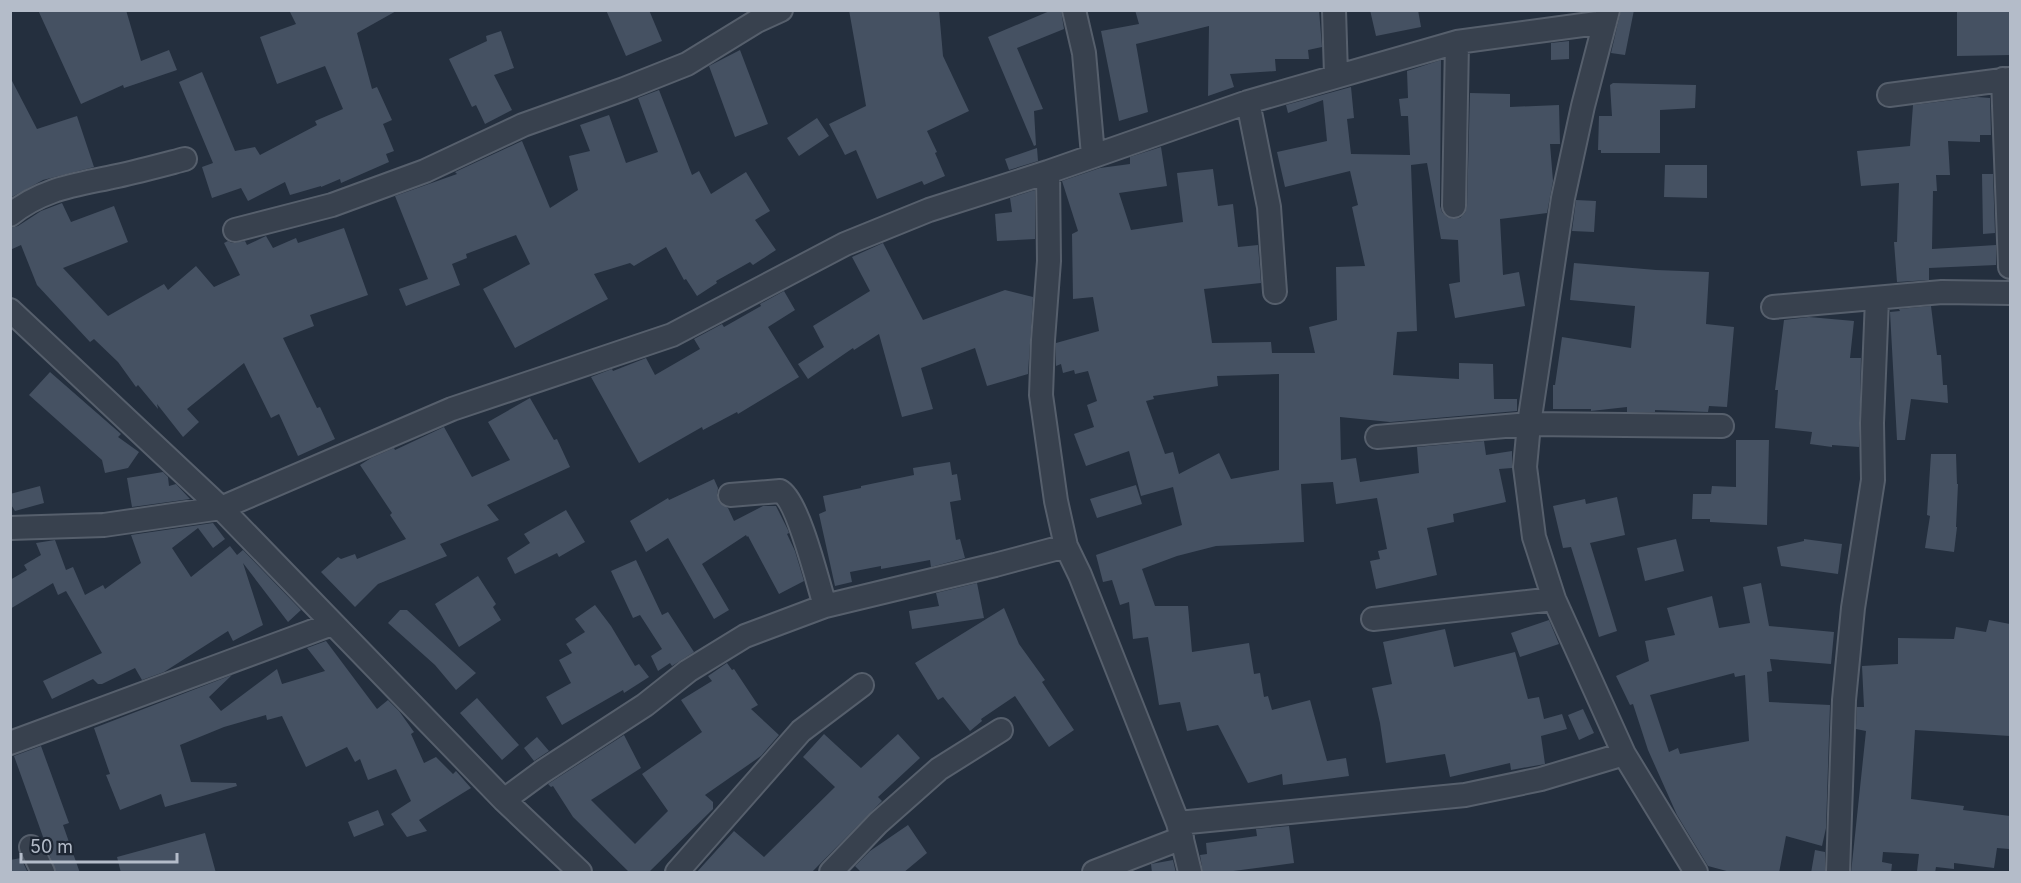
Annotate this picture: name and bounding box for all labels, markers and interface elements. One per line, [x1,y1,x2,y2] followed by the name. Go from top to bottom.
[21,826,177,864] scale bar
[30,836,73,857] text: 50 m

